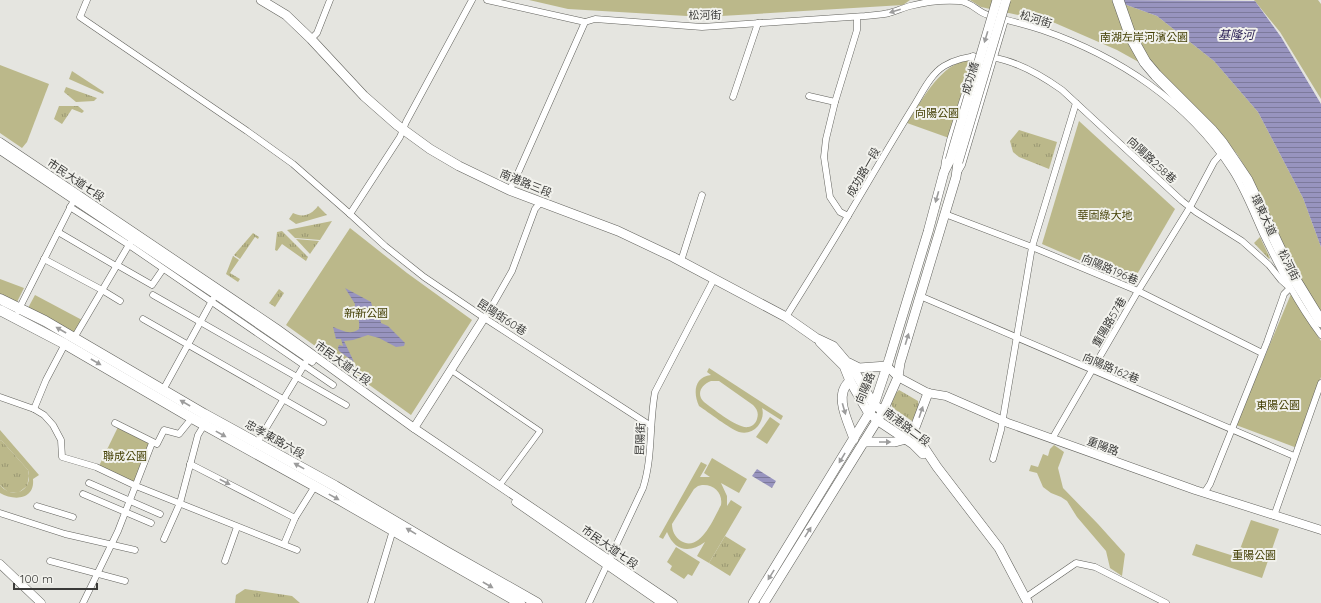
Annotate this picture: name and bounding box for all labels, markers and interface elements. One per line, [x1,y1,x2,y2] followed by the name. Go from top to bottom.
[1018,7,1054,31] street label: 松河街
[688,8,722,22] street label: 松河街
[889,8,901,14] one-way arrow
[1218,27,1256,42] water label: 基隆河
[1100,30,1188,44] park label: 南湖左岸河濱公園
[983,32,989,44] one-way arrow
[958,60,982,96] street label: 成功橋
[915,106,959,120] park label: 向陽公園
[1125,134,1179,186] street label: 向陽路258巷
[843,145,883,199] street label: 成功路一段
[45,156,107,204] street label: 市民大道七段
[498,166,554,200] street label: 南港路三段
[934,191,940,203] one-way arrow
[1248,192,1280,238] street label: 環東大道
[1078,208,1133,222] park label: 華固綠大地
[1275,247,1303,283] street label: 松河街
[1080,251,1140,287] street label: 向陽路196巷
[1089,294,1129,350] street label: 重陽路57巷
[475,296,529,338] street label: 昆陽街60巷
[344,306,388,320] park label: 新新公園
[55,327,67,334] one-way arrow
[904,333,910,345] one-way arrow
[312,338,374,388] street label: 市民大道七段
[1081,350,1141,386] street label: 向陽路162巷
[90,358,102,365] one-way arrow
[852,370,878,406] street label: 向陽路
[1256,398,1300,412] park label: 東陽公園
[179,400,191,407] one-way arrow
[841,403,847,415] one-way arrow
[881,405,933,449] street label: 南港路二段
[918,405,924,417] one-way arrow
[243,417,307,461] street label: 忠孝東路六段
[632,422,648,456] street label: 昆陽街
[215,430,226,437] one-way arrow
[1085,434,1121,458] street label: 重陽路
[879,439,892,445] one-way arrow
[103,449,147,463] park label: 聯成公園
[839,452,846,464] one-way arrow
[293,462,305,469] one-way arrow
[219,479,231,485] one-way arrow
[328,494,340,501] one-way arrow
[579,522,641,572] street label: 市民大道七段
[805,526,812,538] one-way arrow
[405,527,417,534] one-way arrow
[1232,548,1276,562] park label: 重陽公園
[14,565,97,591] scale bar
[767,569,774,580] one-way arrow
[20,571,53,586] text: 100 m
[482,581,493,588] one-way arrow

